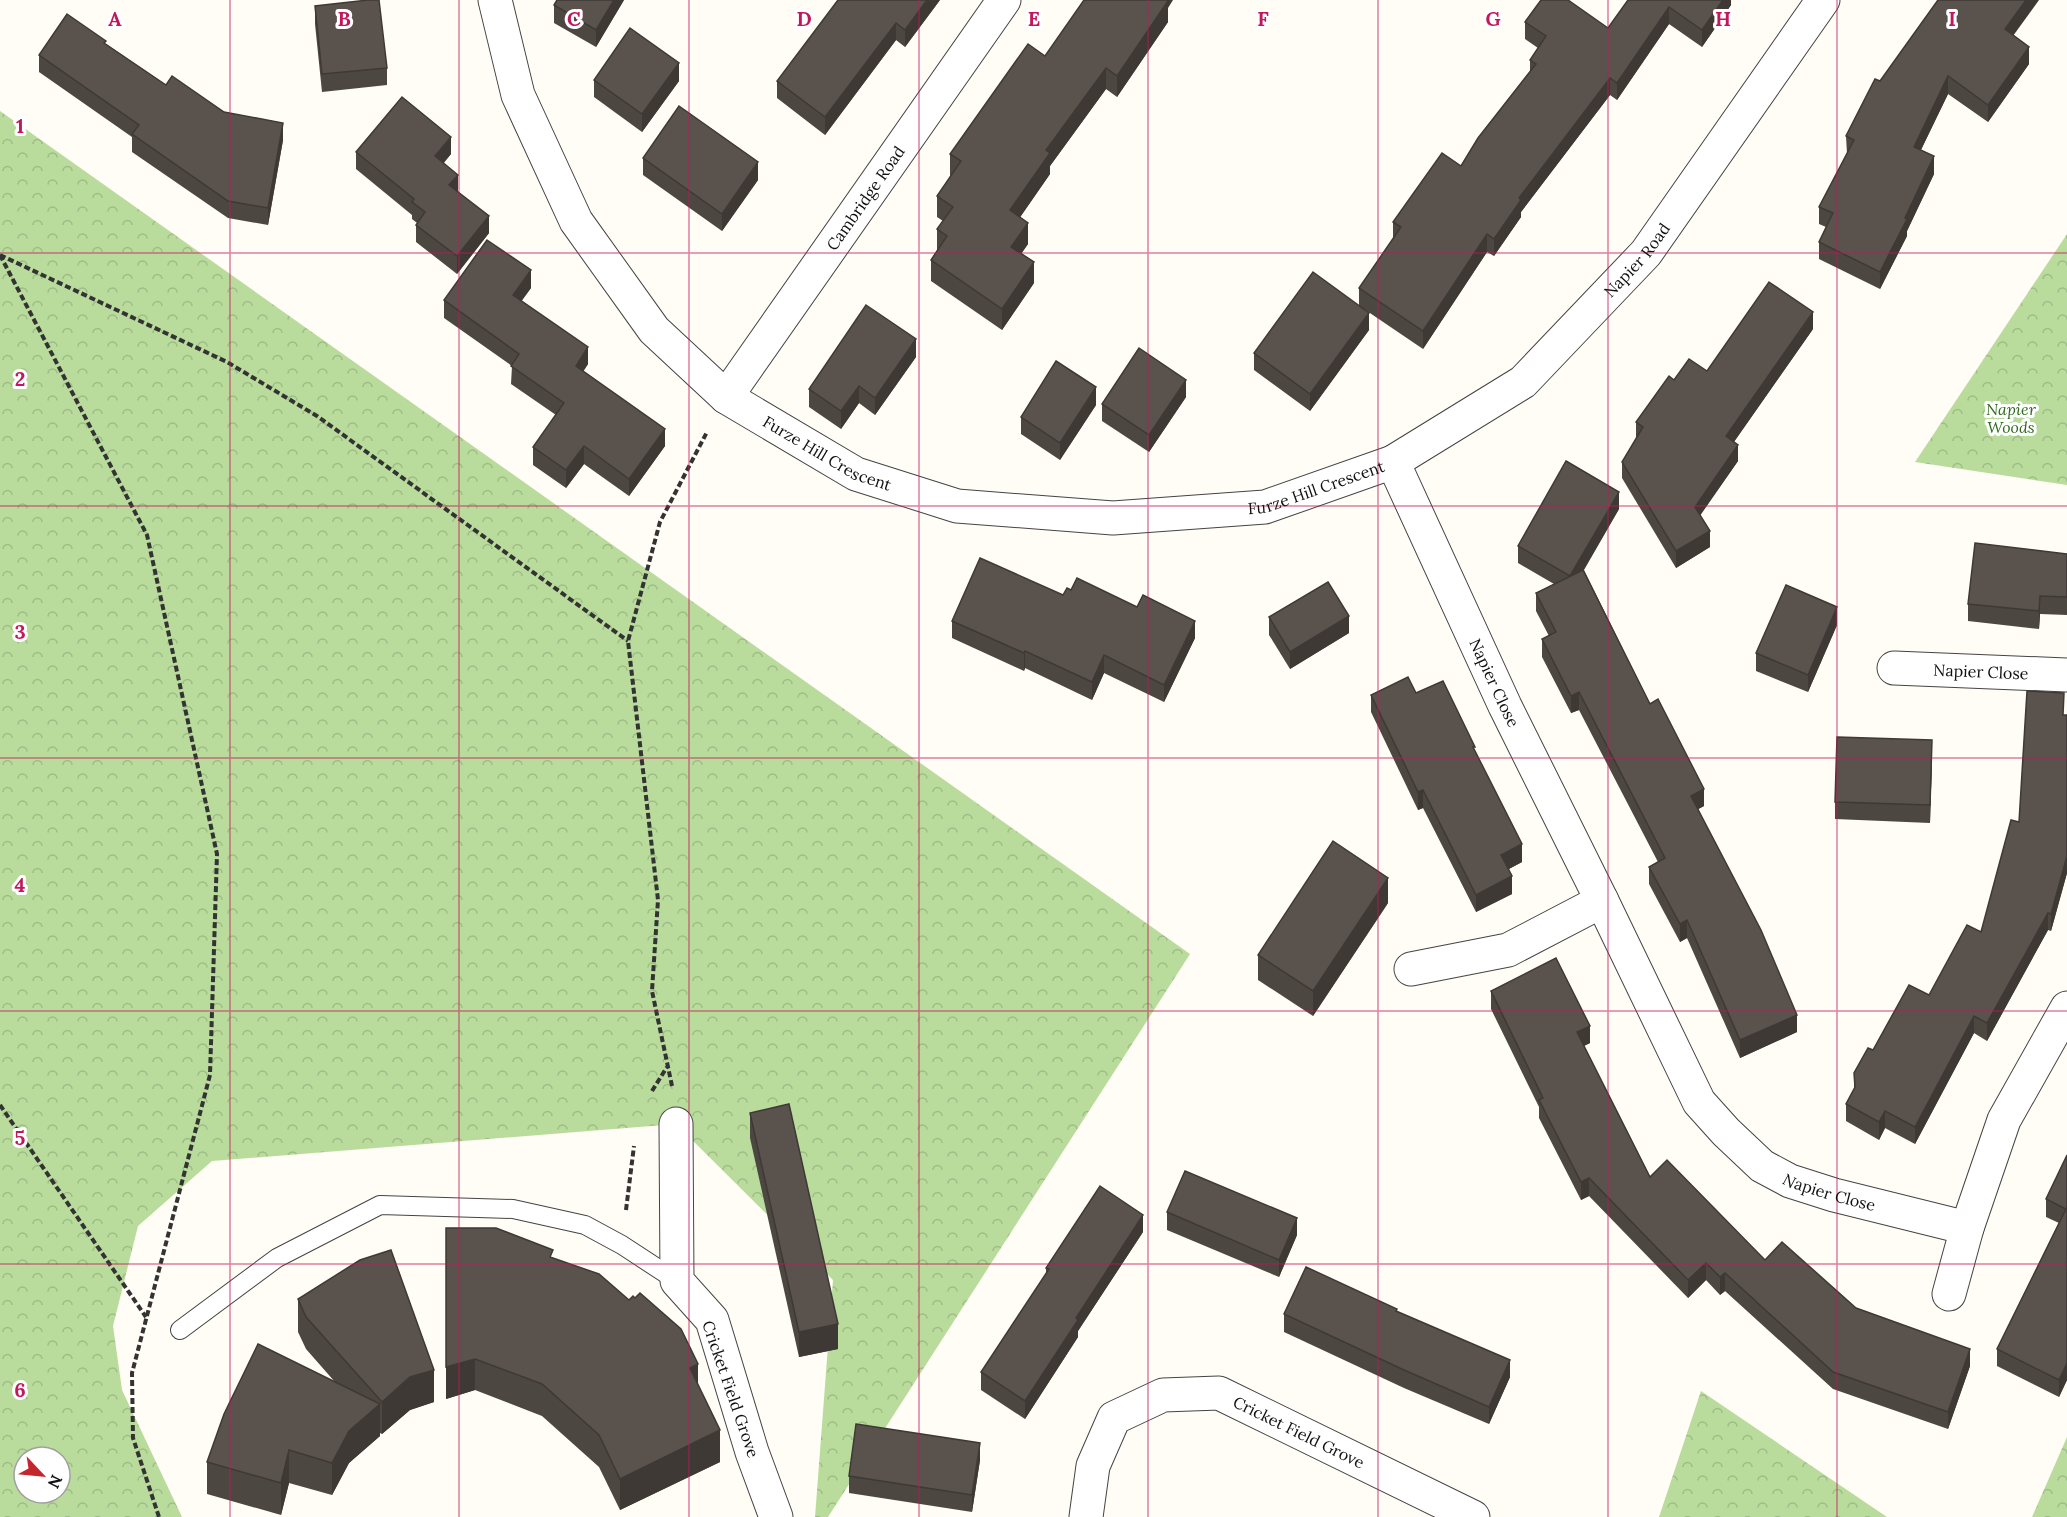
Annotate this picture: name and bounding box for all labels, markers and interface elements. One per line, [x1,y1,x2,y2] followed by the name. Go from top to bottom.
[108,6,122,31] text: A
[337,6,351,31] text: B
[567,6,581,31] text: C
[796,6,812,31] text: D
[1028,6,1040,31] text: E
[1257,6,1269,31] text: F
[1485,6,1501,31] text: G
[1715,6,1731,31] text: H
[1948,6,1956,31] text: I
[16,113,24,138] text: 1
[822,142,909,254] street label: Cambridge Road
[1599,219,1674,301] street label: Napier Road
[15,366,25,391] text: 2
[1986,399,2037,437] park label: Napier Woods
[759,411,895,495] street label: Furze Hill Crescent
[1247,456,1388,518] street label: Furze Hill Crescent
[14,619,26,644] text: 3
[1465,635,1524,731] street label: Napier Close
[1933,660,2029,683] street label: Napier Close
[15,872,26,897] text: 4
[15,1125,26,1150] text: 5
[1779,1169,1878,1215] street label: Napier Close
[698,1318,764,1460] street label: Cricket Field Grove
[14,1377,26,1402] text: 6
[1230,1392,1368,1473] street label: Cricket Field Grove
[12,1445,72,1505] north arrow
[44,1472,67,1492] text: N

